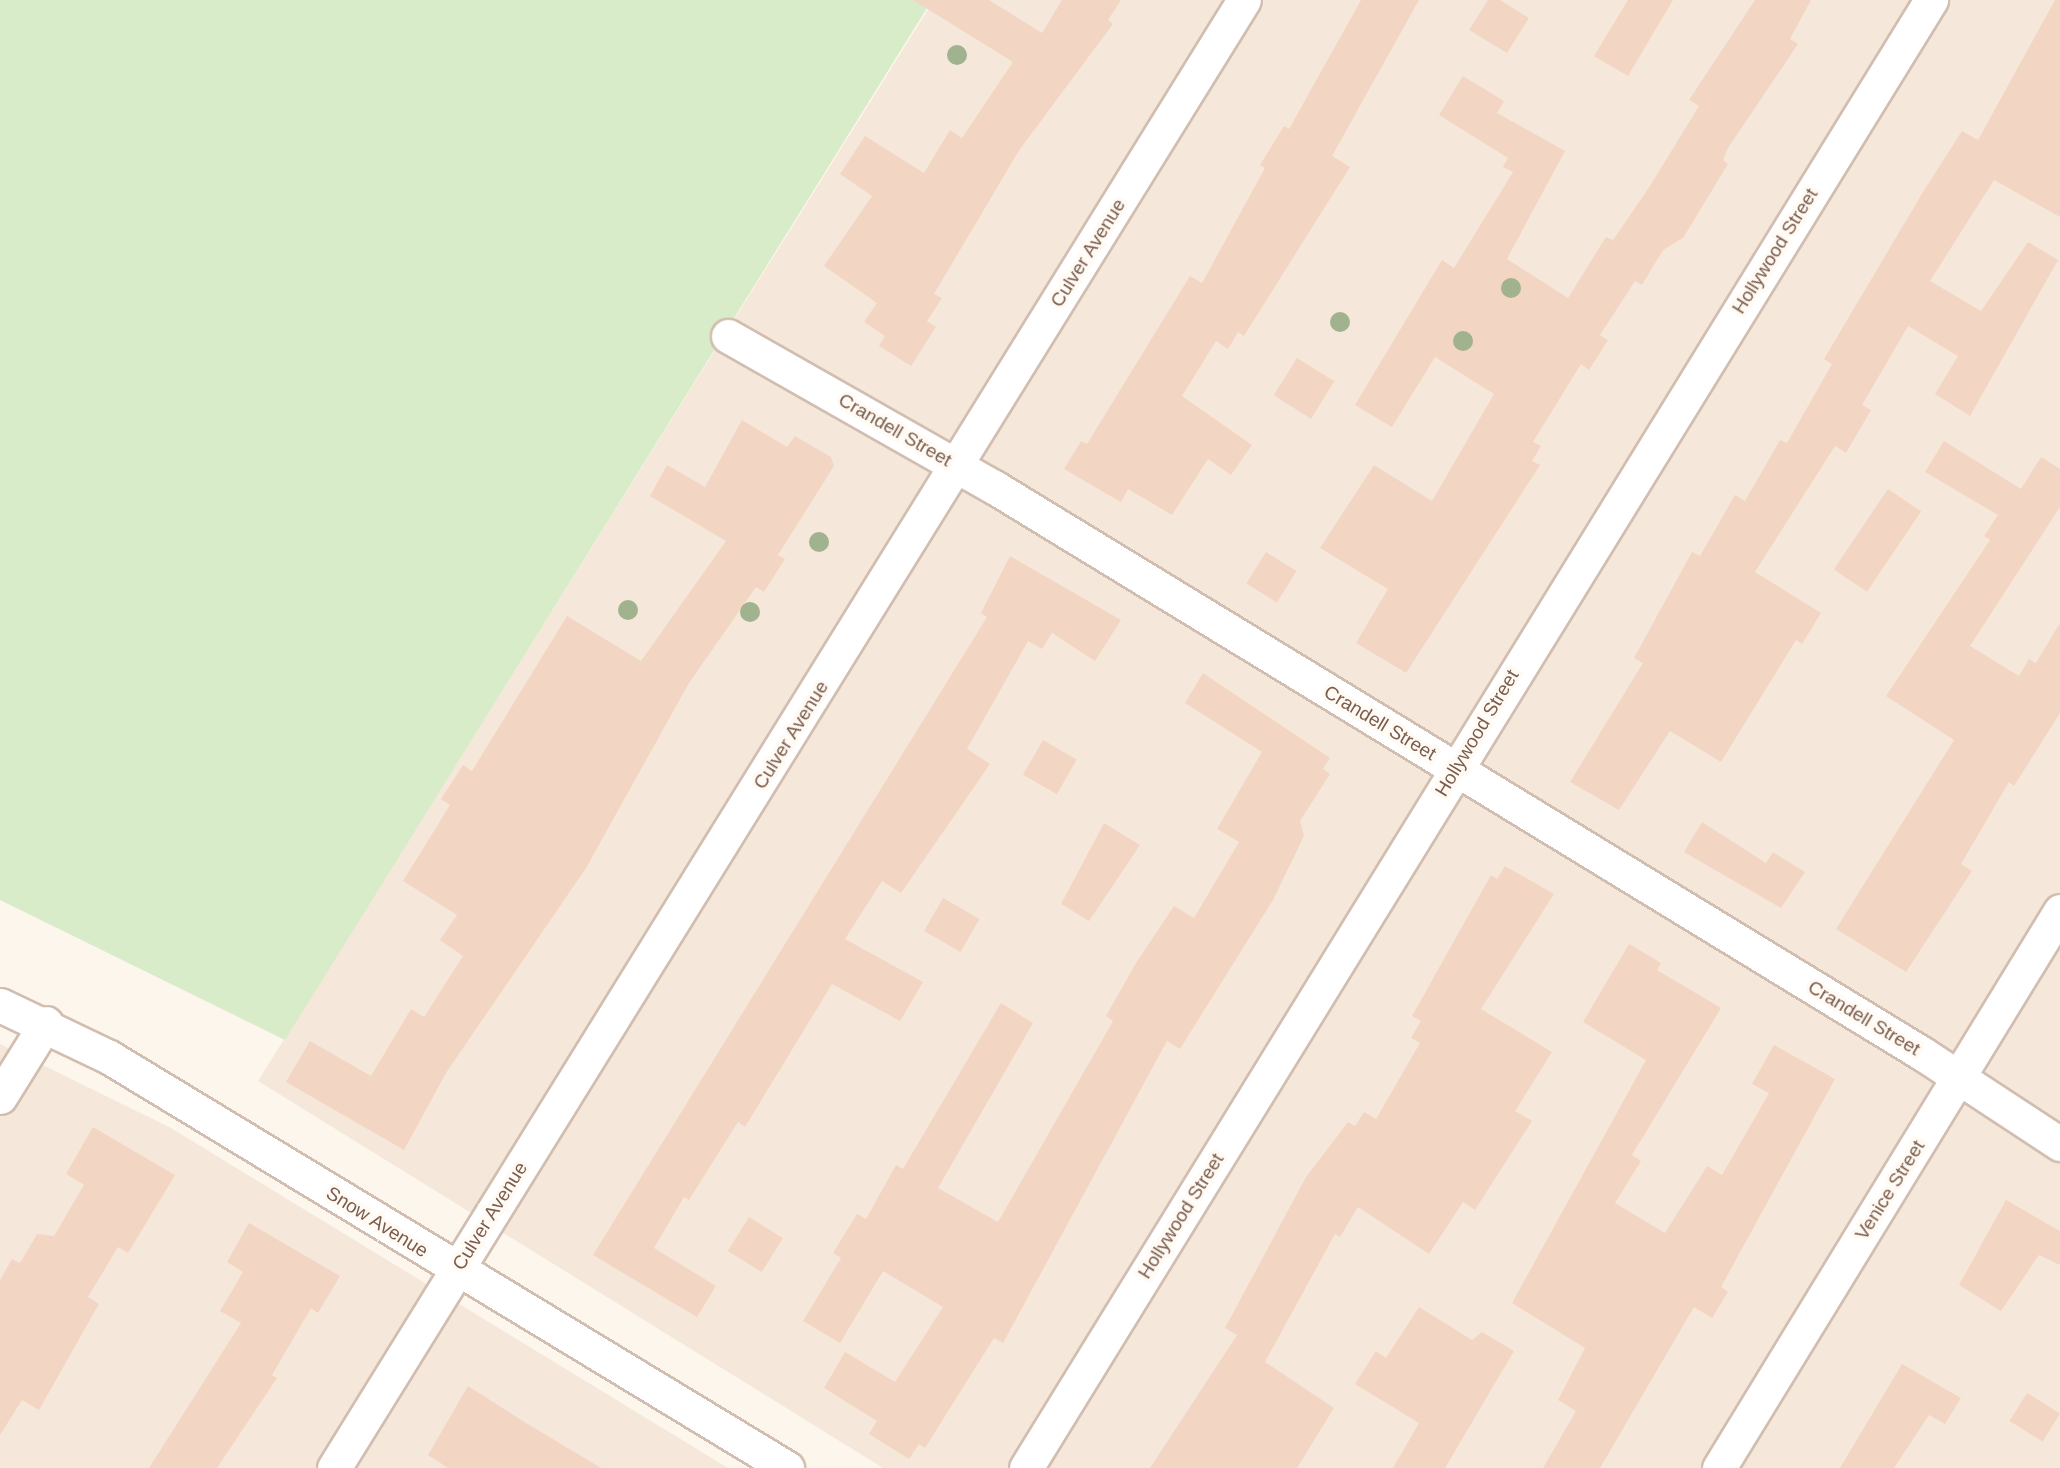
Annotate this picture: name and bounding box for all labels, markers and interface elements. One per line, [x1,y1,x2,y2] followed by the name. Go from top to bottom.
[1727,184,1823,318] street label: Hollywood Street
[1045,194,1131,312] street label: Culver Avenue
[834,388,956,472] street label: Crandell Street
[1430,666,1524,800] street label: Hollywood Street
[748,676,834,794] street label: Culver Avenue
[1320,681,1440,765] street label: Crandell Street
[1804,976,1924,1060] street label: Crandell Street
[1850,1136,1930,1244] street label: Venice Street
[1133,1149,1229,1283] street label: Hollywood Street
[447,1157,533,1275] street label: Culver Avenue
[321,1181,433,1263] street label: Snow Avenue

